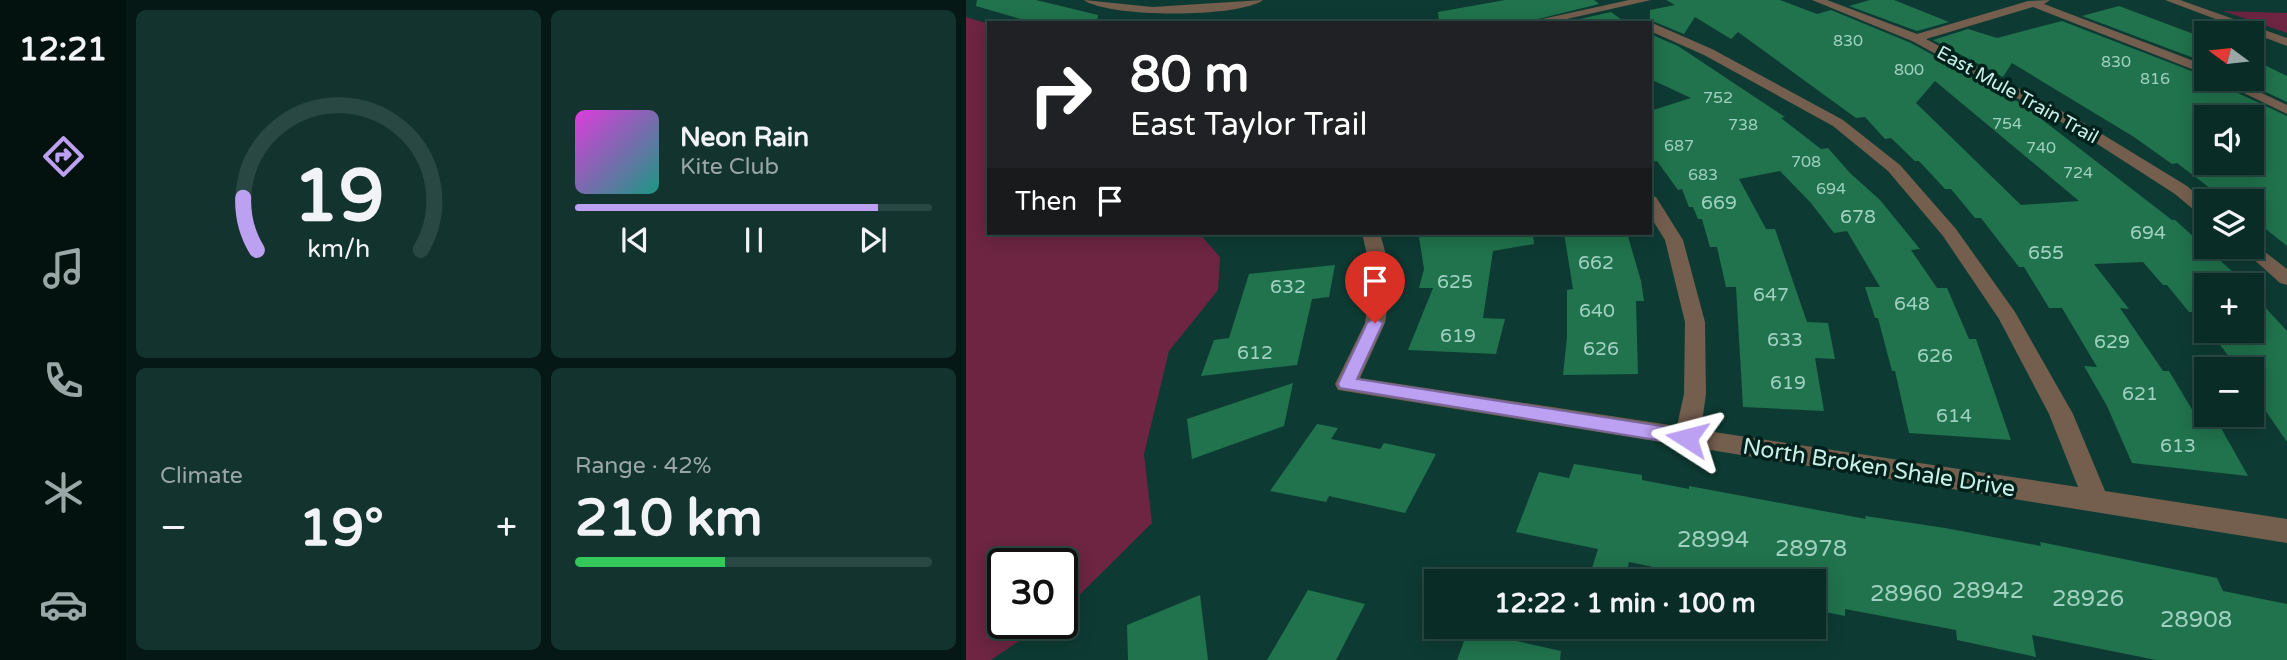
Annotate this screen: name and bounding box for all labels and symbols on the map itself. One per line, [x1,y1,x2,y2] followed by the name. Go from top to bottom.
[2194,21,2264,91] north arrow
[1833,31,1863,51] house number: 830
[1933,41,2102,148] street label: East Mule Train Trail
[2101,52,2131,72] house number: 830
[1894,60,1924,80] house number: 800
[2140,69,2170,89] house number: 816
[1703,88,1733,108] house number: 752
[1992,114,2022,134] house number: 754
[1728,115,1758,135] house number: 738
[1664,136,1694,156] house number: 687
[2026,138,2056,158] house number: 740
[1791,152,1821,172] house number: 708
[2063,163,2093,183] house number: 724
[1688,165,1718,185] house number: 683
[1816,179,1846,199] house number: 694
[1701,192,1737,214] house number: 669
[1840,206,1876,228] house number: 678
[2130,222,2166,244] house number: 694
[2028,242,2064,264] house number: 655
[1345,251,1405,323] pin
[1578,252,1614,274] house number: 662
[1437,271,1473,293] house number: 625
[1270,276,1306,298] house number: 632
[1753,284,1789,306] house number: 647
[1894,293,1930,315] house number: 648
[1579,300,1615,322] house number: 640
[1440,325,1476,347] house number: 619
[1767,329,1803,351] house number: 633
[2094,331,2130,353] house number: 629
[1583,338,1619,360] house number: 626
[1237,342,1273,364] house number: 612
[1917,345,1953,367] house number: 626
[1770,372,1806,394] house number: 619
[2122,383,2158,405] house number: 621
[1650,401,1724,475] position arrow
[1936,405,1972,427] house number: 614
[1741,433,2017,503] street label: North Broken Shale Drive
[2160,435,2196,457] house number: 613
[1677,526,1749,554] house number: 28994
[1775,535,1847,563] house number: 28978
[987,548,1078,639] speed limit sign: 30
[1952,577,2024,605] house number: 28942
[1870,580,1942,608] house number: 28960
[2052,585,2124,613] house number: 28926
[2160,606,2232,634] house number: 28908

